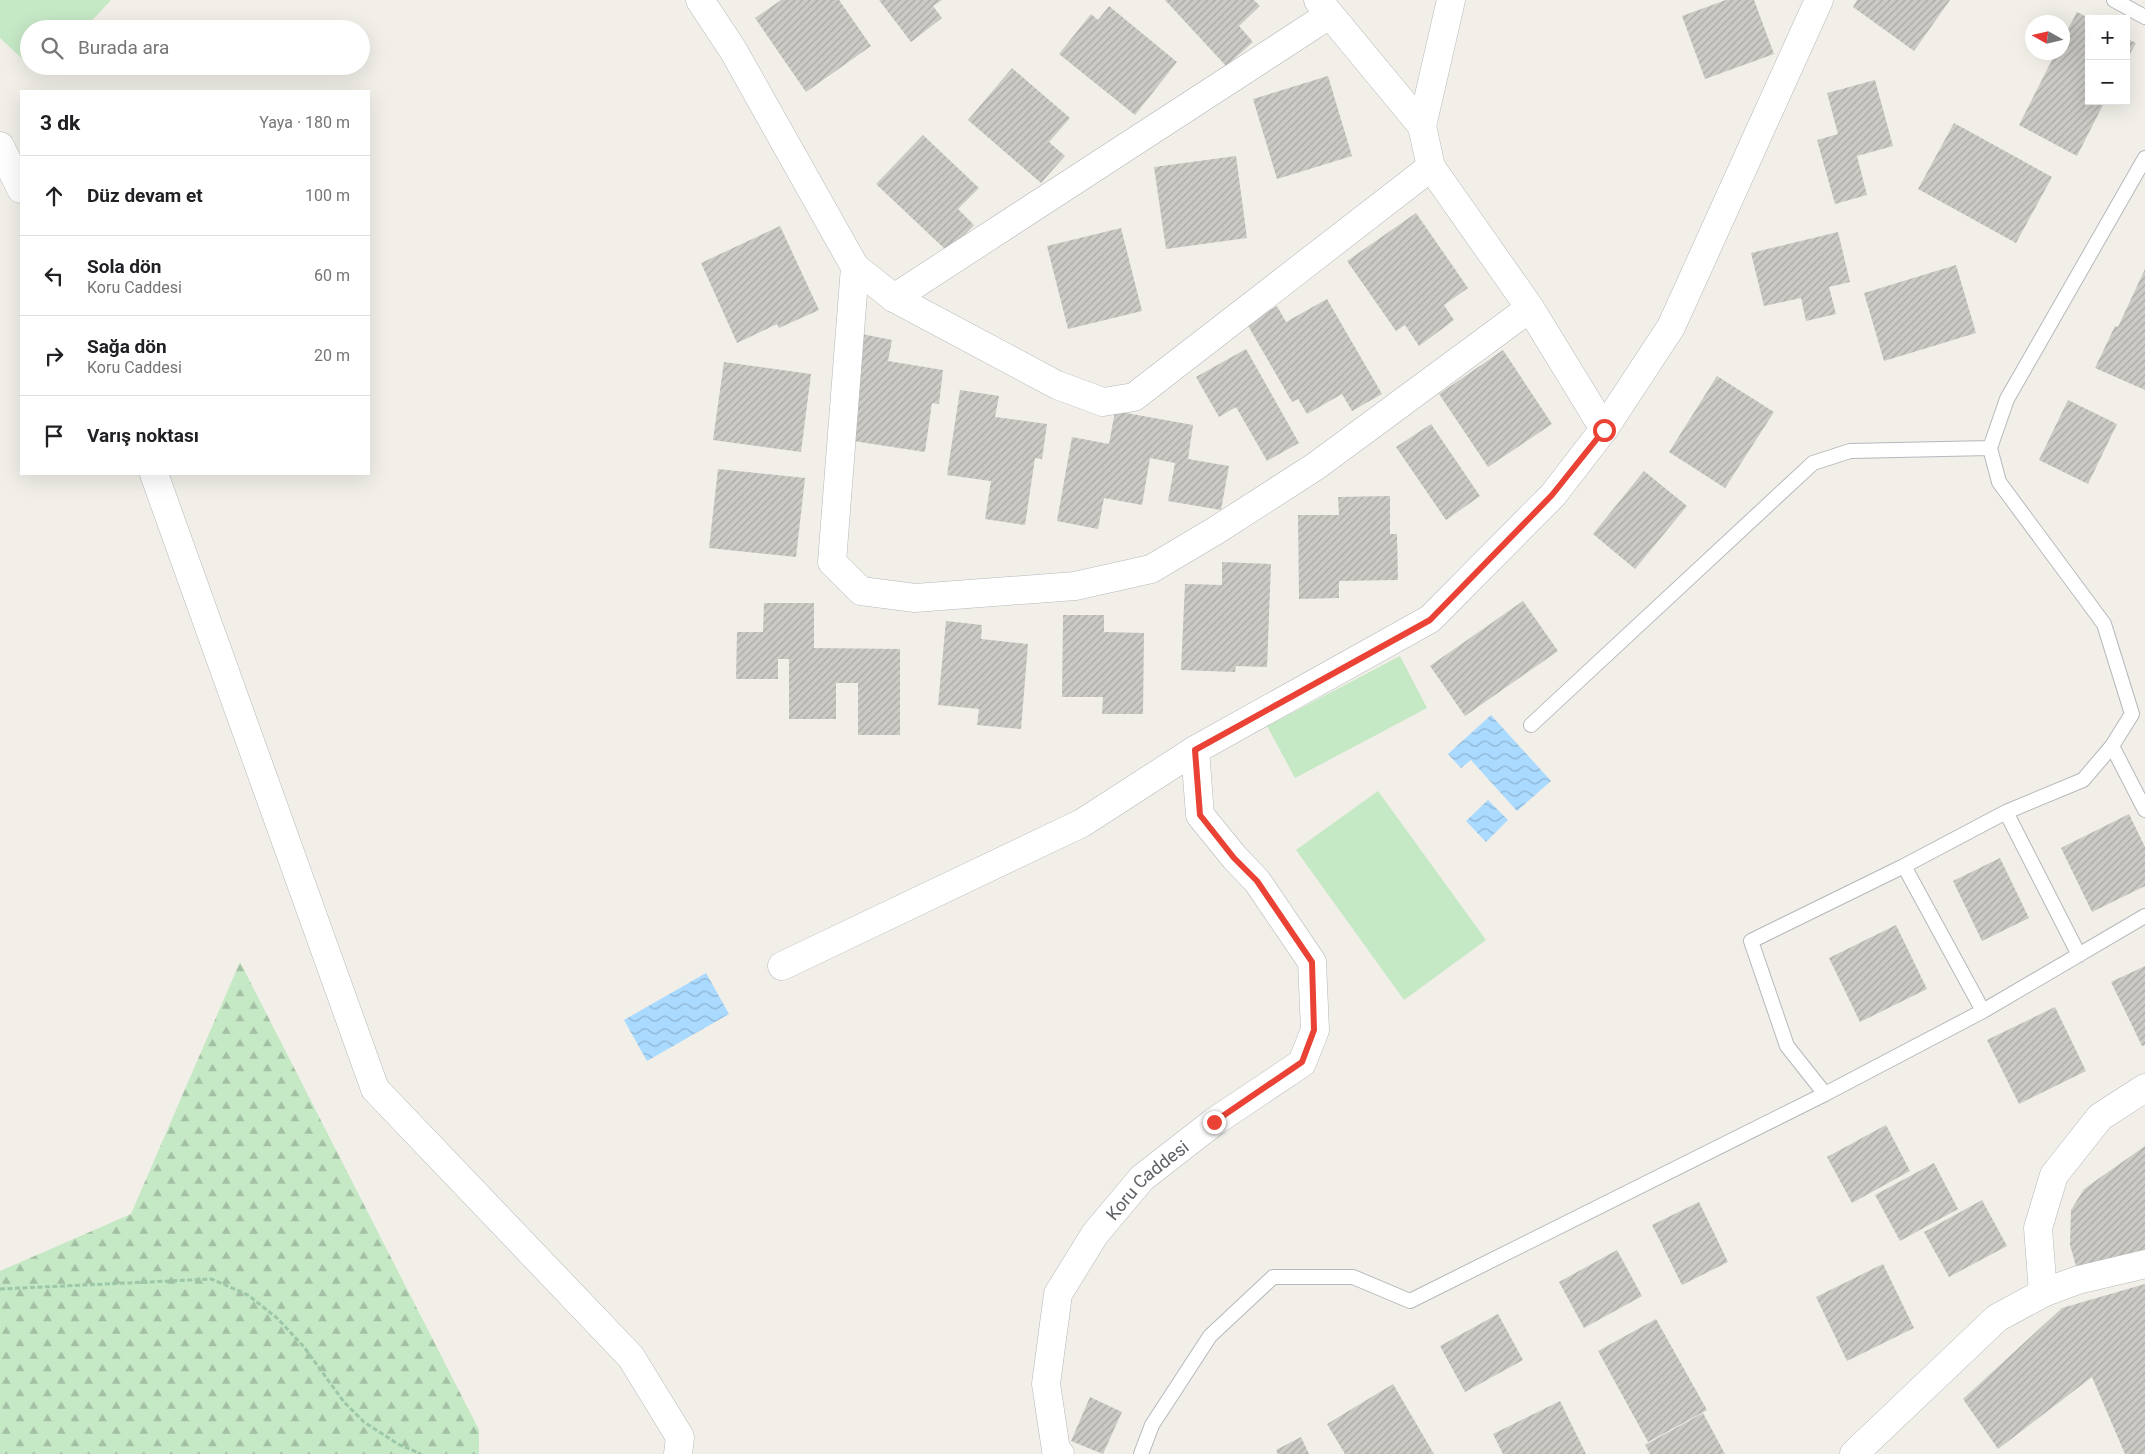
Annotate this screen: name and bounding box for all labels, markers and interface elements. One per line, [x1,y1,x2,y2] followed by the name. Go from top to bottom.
[2025,15,2070,60] north arrow
[2085,15,2130,105] map controls
[2085,15,2130,60] button: +
[20,20,370,75] search box
[38,34,66,62] icon: search
[78,36,169,59] text: Burada ara
[2085,60,2130,105] button: −
[40,111,80,135] text: 3 dk
[259,113,350,132] text: Yaya · 180 m
[40,182,68,210] icon: ahead
[87,184,203,207] text: Düz devam et
[305,186,350,205] text: 100 m
[87,255,161,278] text: Sola dön
[40,262,68,290] icon: left
[314,266,350,285] text: 60 m
[87,278,182,297] text: Koru Caddesi
[87,335,167,358] text: Sağa dön
[40,342,68,370] icon: right
[314,346,350,365] text: 20 m
[87,358,182,377] text: Koru Caddesi
[1593,419,1616,442] route start
[40,422,68,450] icon: arrive
[87,424,199,447] text: Varış noktası
[1203,1111,1226,1134] route end
[1101,1136,1192,1224] street label: Koru Caddesi

